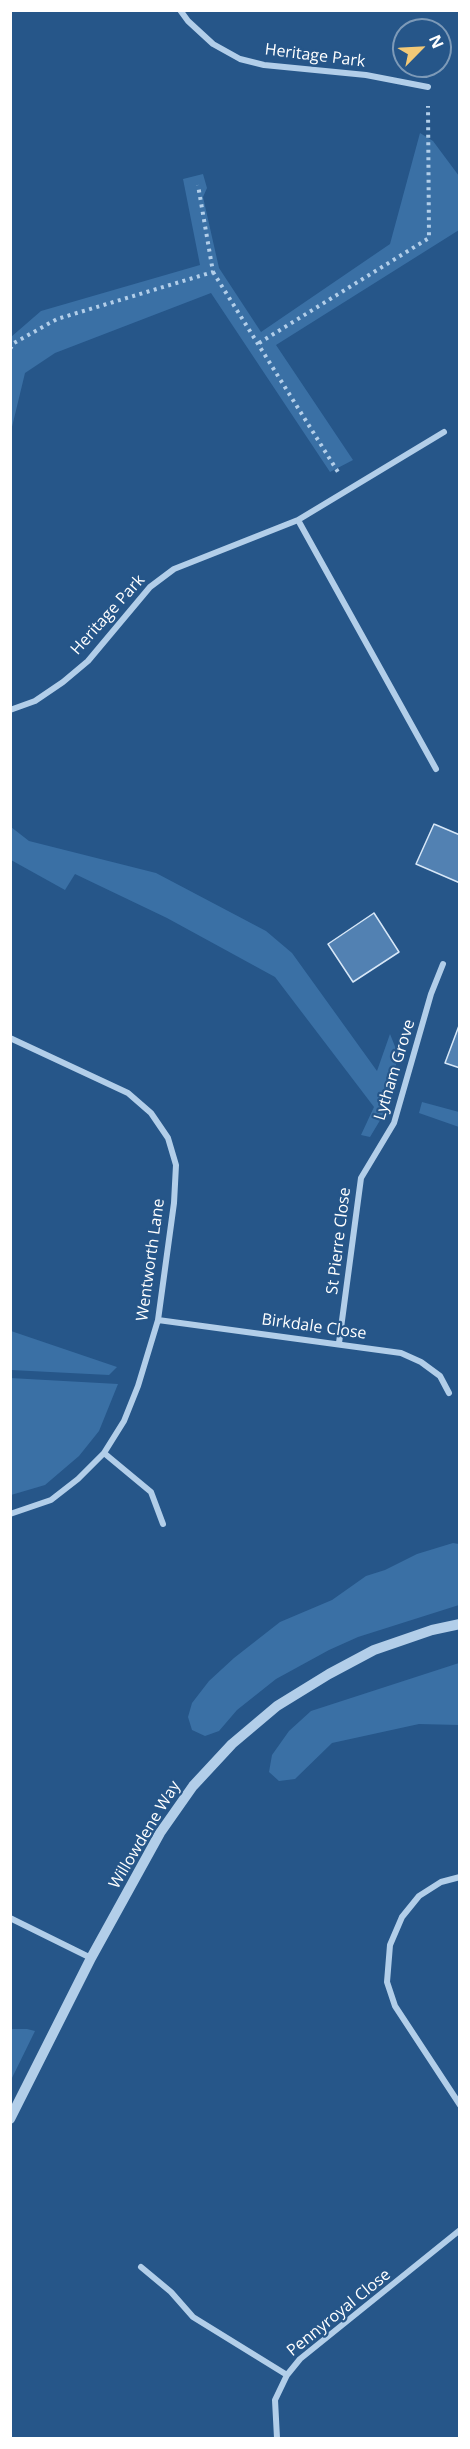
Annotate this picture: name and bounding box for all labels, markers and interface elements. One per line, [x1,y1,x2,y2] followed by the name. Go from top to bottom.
[392,18,452,78] north arrow
[424,31,449,52] text: N
[264,40,366,72] street label: Heritage Park
[67,571,149,659] street label: Heritage Park
[371,1017,419,1123] street label: Lytham Grove
[323,1186,355,1296] street label: St Pierre Close
[133,1197,169,1323] street label: Wentworth Lane
[260,1310,368,1344] street label: Birkdale Close
[105,1778,185,1892] street label: Willowdene Way
[283,2265,395,2361] street label: Pennyroyal Close

